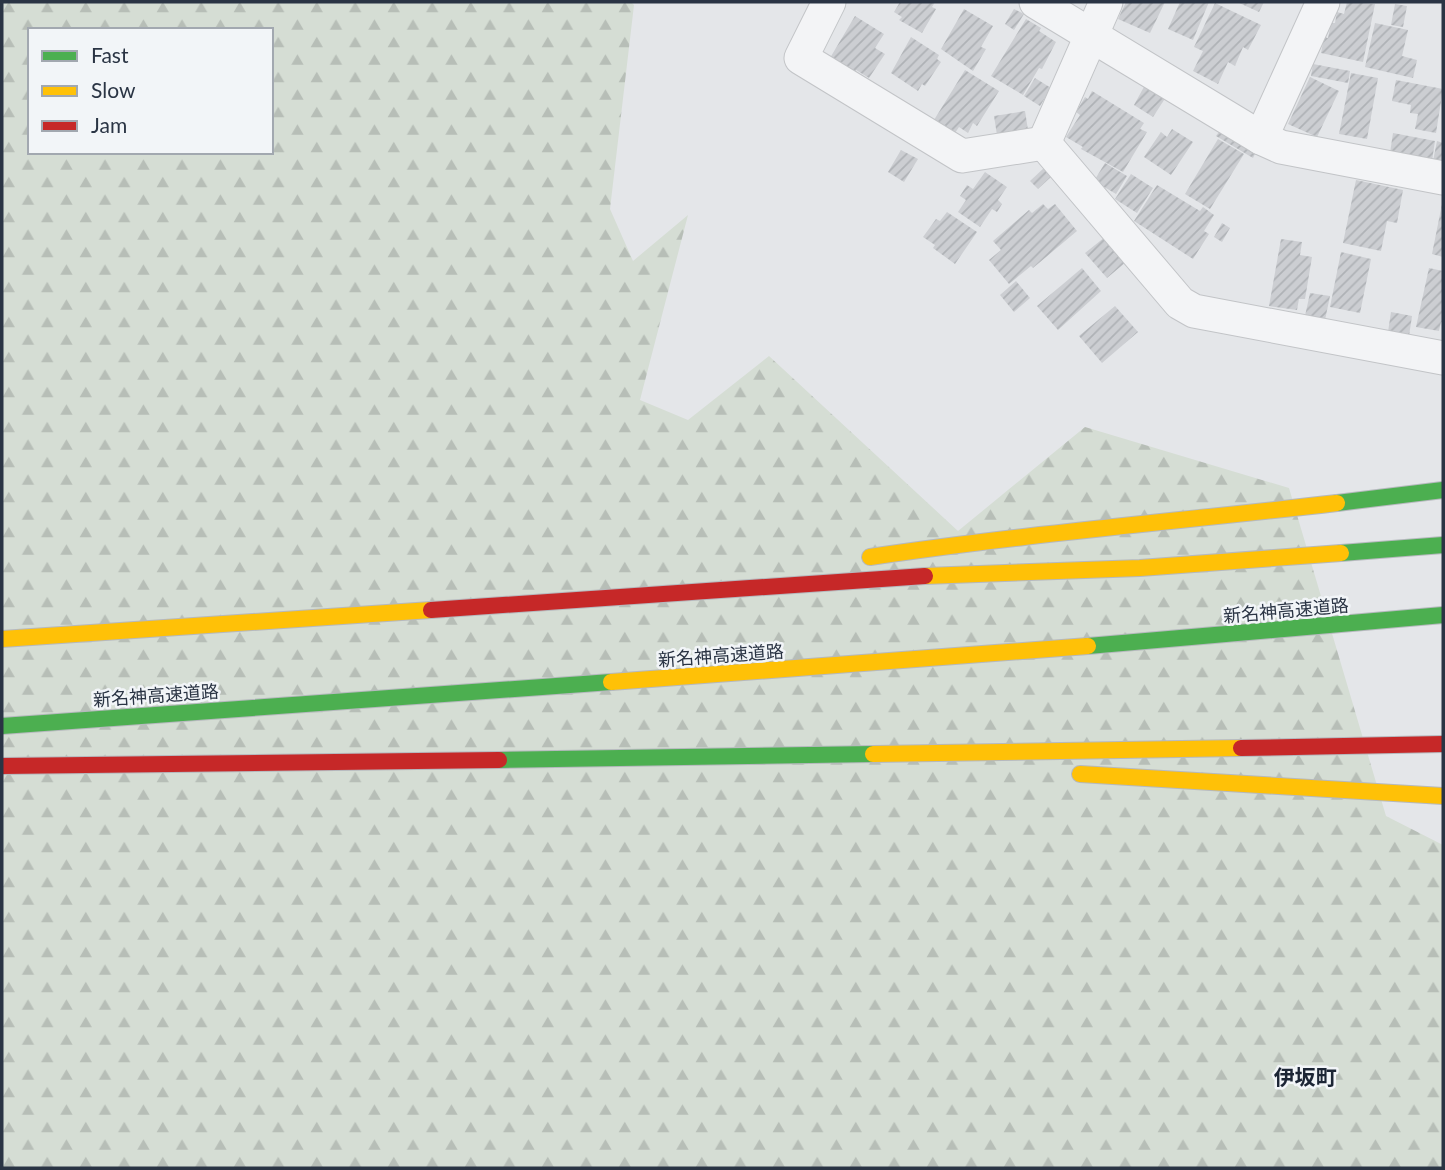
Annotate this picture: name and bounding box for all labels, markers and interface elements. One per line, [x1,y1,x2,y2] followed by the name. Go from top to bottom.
[28,28,273,154] legend
[91,42,129,67] text: Fast
[91,77,136,102] text: Slow
[91,112,127,137] text: Jam
[1222,594,1350,626] street label: 新名神高速道路
[657,640,785,670] street label: 新名神高速道路
[92,680,220,710] street label: 新名神高速道路
[1274,1064,1337,1089] district label: 伊坂町

